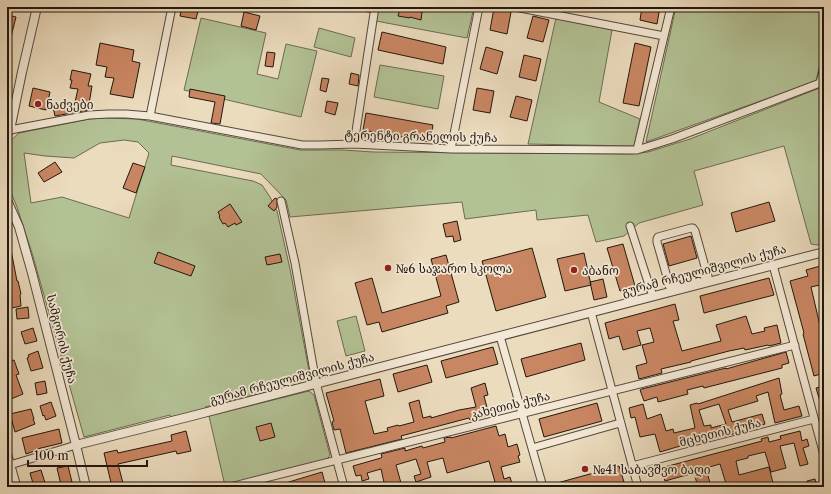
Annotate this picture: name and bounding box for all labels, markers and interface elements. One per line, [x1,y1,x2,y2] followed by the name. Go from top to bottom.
[46,97,94,112] place label: ნაძვები
[33,99,43,109] marker: ნაძვები
[344,127,498,145] street label: ტერენტი გრანელის ქუჩა
[620,241,788,299] street label: გურამ რჩეულიშვილის ქუჩა
[396,261,512,276] place label: №6 საჯარო სკოლა
[383,263,393,273] marker: №6 საჯარო სკოლა
[582,263,619,278] place label: აბანო
[569,265,579,275] marker: აბანო
[44,293,80,385] street label: სამგორის ქუჩა
[208,349,376,407] street label: გურამ რჩეულიშვილის ქუჩა
[469,388,551,422] street label: კახეთის ქუჩა
[677,415,763,449] street label: მცხეთის ქუჩა
[28,442,147,468] scale bar
[34,448,69,463] text: 100 m
[593,462,711,477] place label: №41 საბავშვო ბაღი
[580,464,590,474] marker: №41 საბავშვო ბაღი

